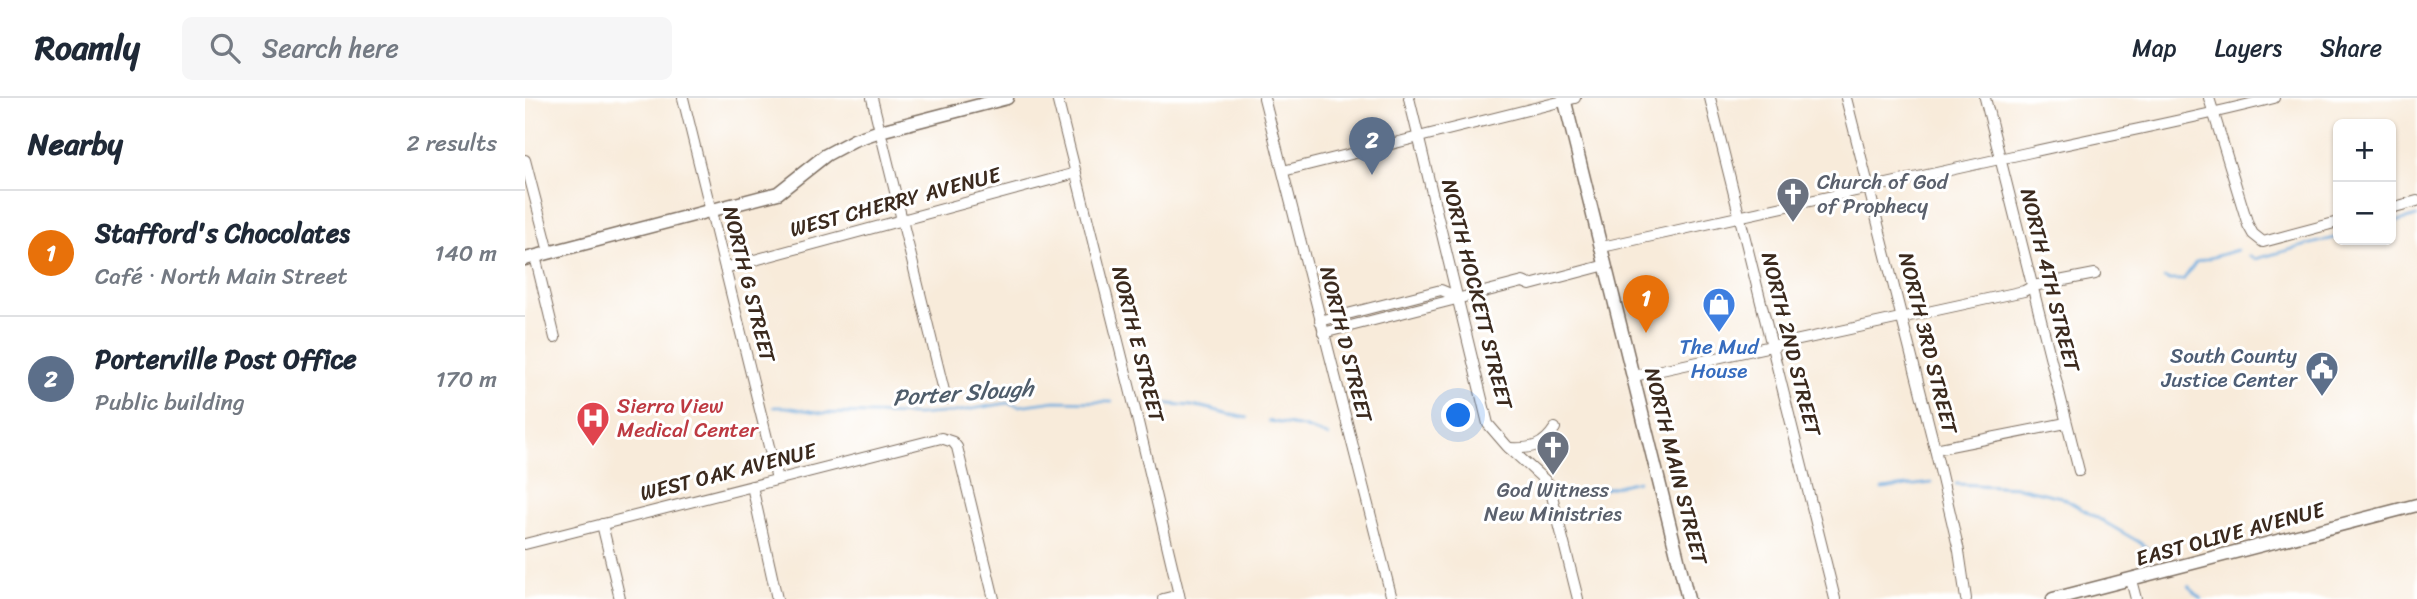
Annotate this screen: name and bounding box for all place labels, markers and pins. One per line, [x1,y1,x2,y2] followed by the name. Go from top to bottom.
[1349,117,1395,175] pin: 2
[1817,163,1950,225] place label: Church of God of Prophecy
[1774,175,1812,224] church icon: Church of God of Prophecy
[1623,275,1669,333] pin: 1
[1700,285,1738,334] shop icon: The Mud House
[1679,328,1761,390] place label: The Mud House
[2160,337,2298,399] place label: South County Justice Center
[2303,349,2341,398] public building icon: South County Justice Center
[617,387,759,449] place label: Sierra View Medical Center
[574,399,612,448] hospital icon: Sierra View Medical Center
[1534,428,1572,477] church icon: God Witness New Ministries
[1484,471,1622,533] place label: God Witness New Ministries

